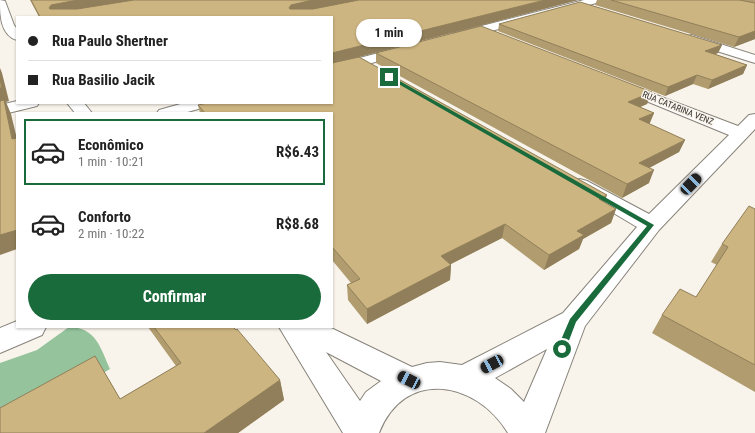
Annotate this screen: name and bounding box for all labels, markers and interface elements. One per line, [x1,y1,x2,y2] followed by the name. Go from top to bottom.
[356,19,422,47] callout: 1 min
[375,25,403,40] text: 1 min
[52,32,168,50] text: Rua Paulo Shertner
[380,68,398,86] route end
[52,71,155,89] text: Rua Basilio Jacik
[641,89,715,127] street label: RUA CATARINA VENZ
[30,134,66,170] icon: car
[78,136,144,154] text: Econômico
[276,143,319,161] text: R$6.43
[78,154,144,169] text: 1 min · 10:21
[678,171,704,197] car
[30,206,66,242] icon: car
[78,208,131,226] text: Conforto
[276,215,319,233] text: R$8.68
[78,226,144,241] text: 2 min · 10:22
[28,274,321,320] button: Confirmar
[553,340,571,358] route start
[479,353,505,375] car
[396,369,422,391] car

